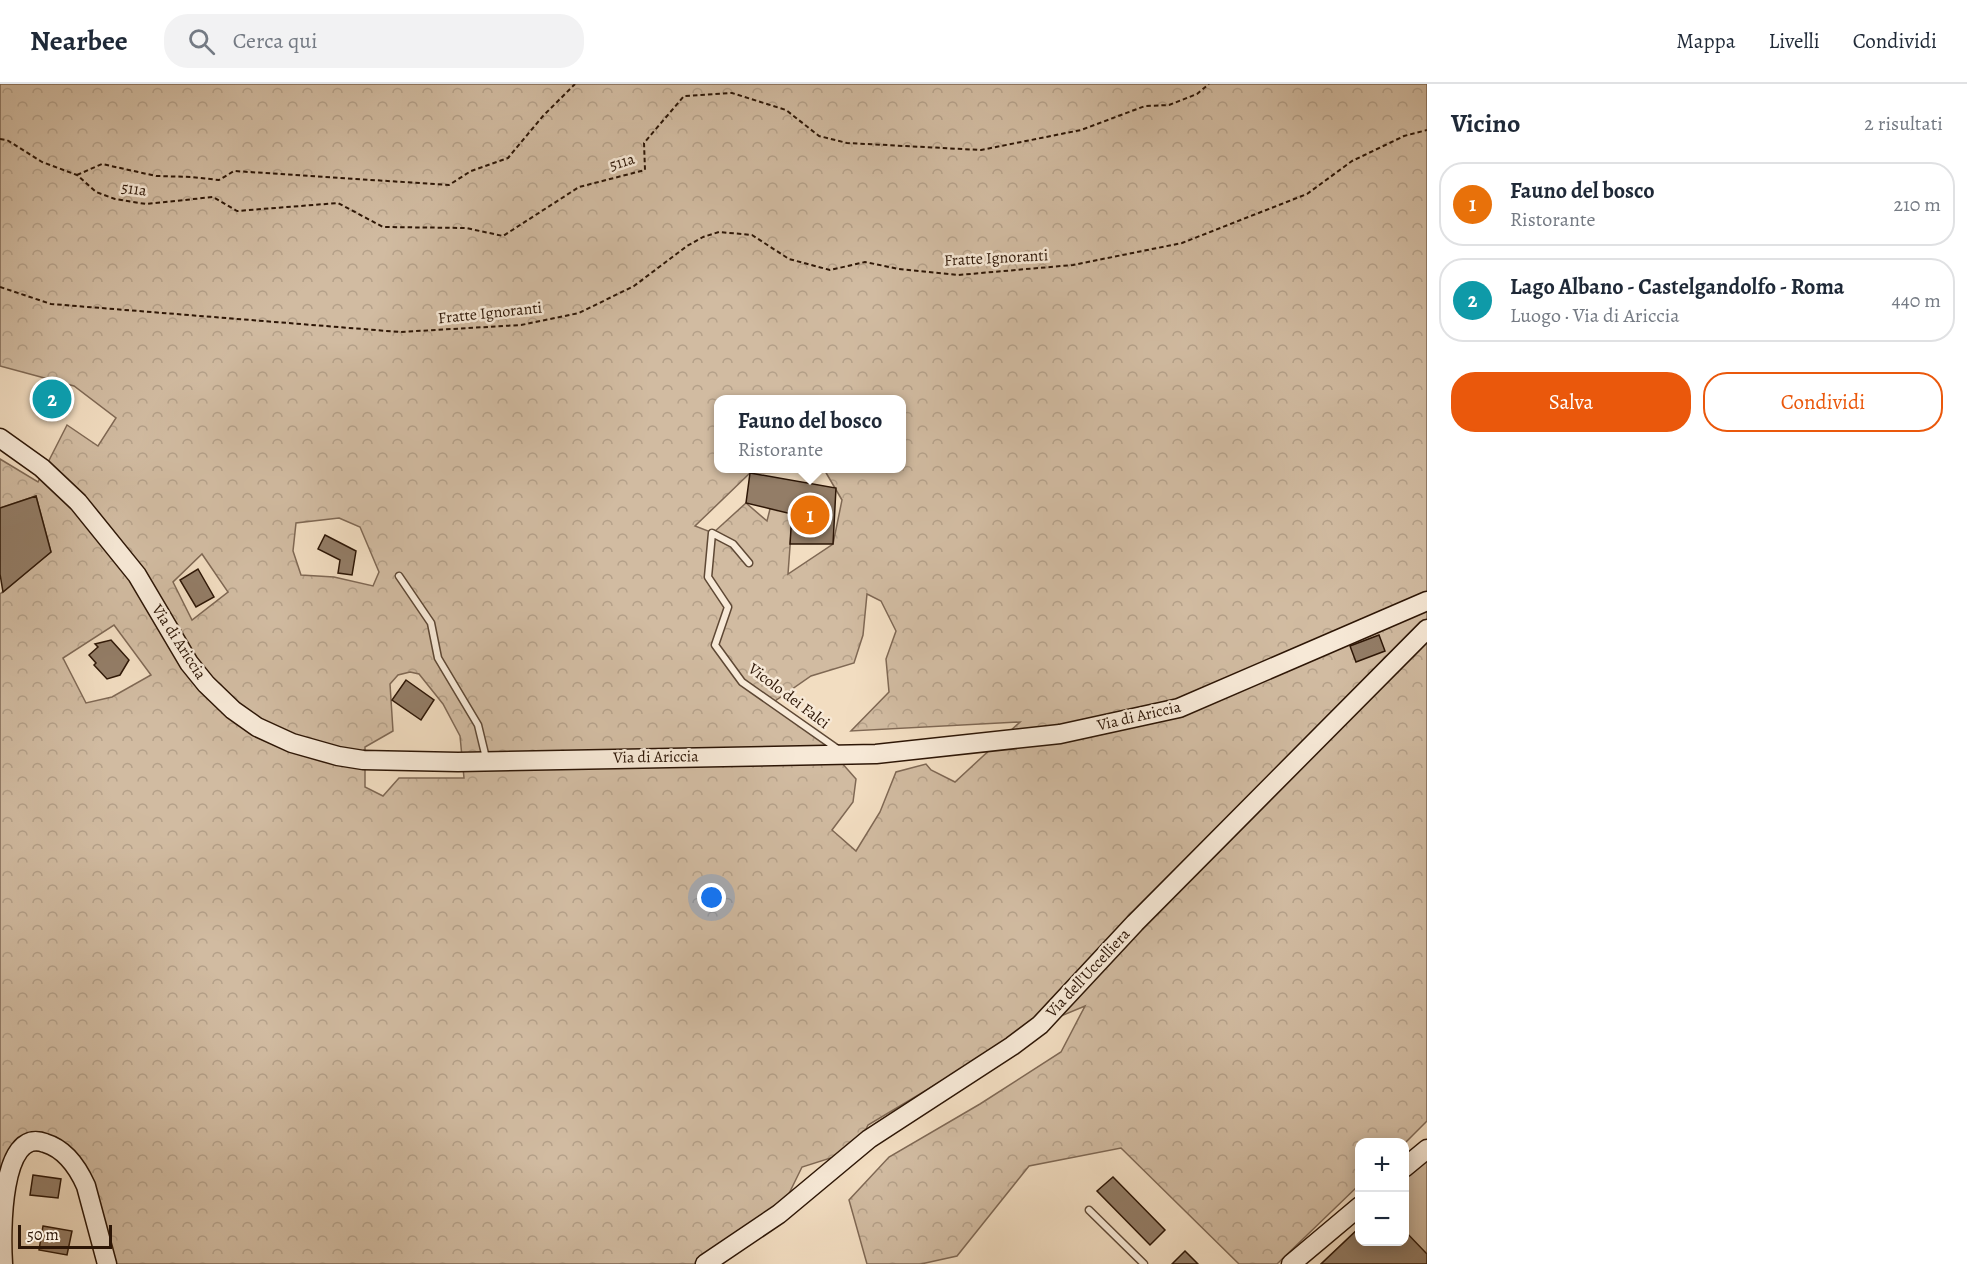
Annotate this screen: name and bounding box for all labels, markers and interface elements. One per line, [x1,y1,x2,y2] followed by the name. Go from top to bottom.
[164,14,584,68] search box
[30,22,128,60] text: Nearbee
[185,25,218,58] icon: search
[233,26,317,56] text: Cerca qui
[1676,27,1735,55] text: Mappa
[1768,27,1820,55] text: Livelli
[1853,27,1937,55] text: Condividi
[1451,106,1520,141] text: Vicino
[1864,110,1943,137] text: 2 risultati
[607,148,638,176] street label: 511a
[120,176,149,202] street label: 511a
[1510,176,1655,206] text: Fauno del bosco
[1469,191,1476,218] text: 1
[1893,191,1941,218] text: 210 m
[1510,206,1596,233] text: Ristorante
[943,244,1049,272] street label: Fratte Ignoranti
[1510,272,1845,302] text: Lago Albano - Castelgandolfo - Roma
[1468,287,1477,314] text: 2
[1892,287,1941,314] text: 440 m
[437,297,543,329] street label: Fratte Ignoranti
[1510,302,1680,329] text: Luogo · Via di Ariccia
[1451,372,1691,432] button: Salva
[1703,372,1943,432] button: Condividi
[32,376,72,422] pin: 2
[714,395,906,473] popup
[738,406,882,436] text: Fauno del bosco
[738,436,823,463] text: Ristorante
[790,492,830,538] pin: 1
[146,599,212,684] street label: Via di Ariccia
[743,657,834,734] street label: Vicolo dei Falci
[1094,696,1184,737] street label: Via di Ariccia
[612,745,699,769] street label: Via di Ariccia
[697,883,726,912] your location
[1040,923,1135,1023] street label: Via dell'Uccelliera
[1355,1138,1409,1246] map controls
[1355,1138,1409,1192] button: +
[1355,1192,1409,1246] button: −
[18,1222,112,1250] scale bar
[27,1224,59,1246] text: 50 m

